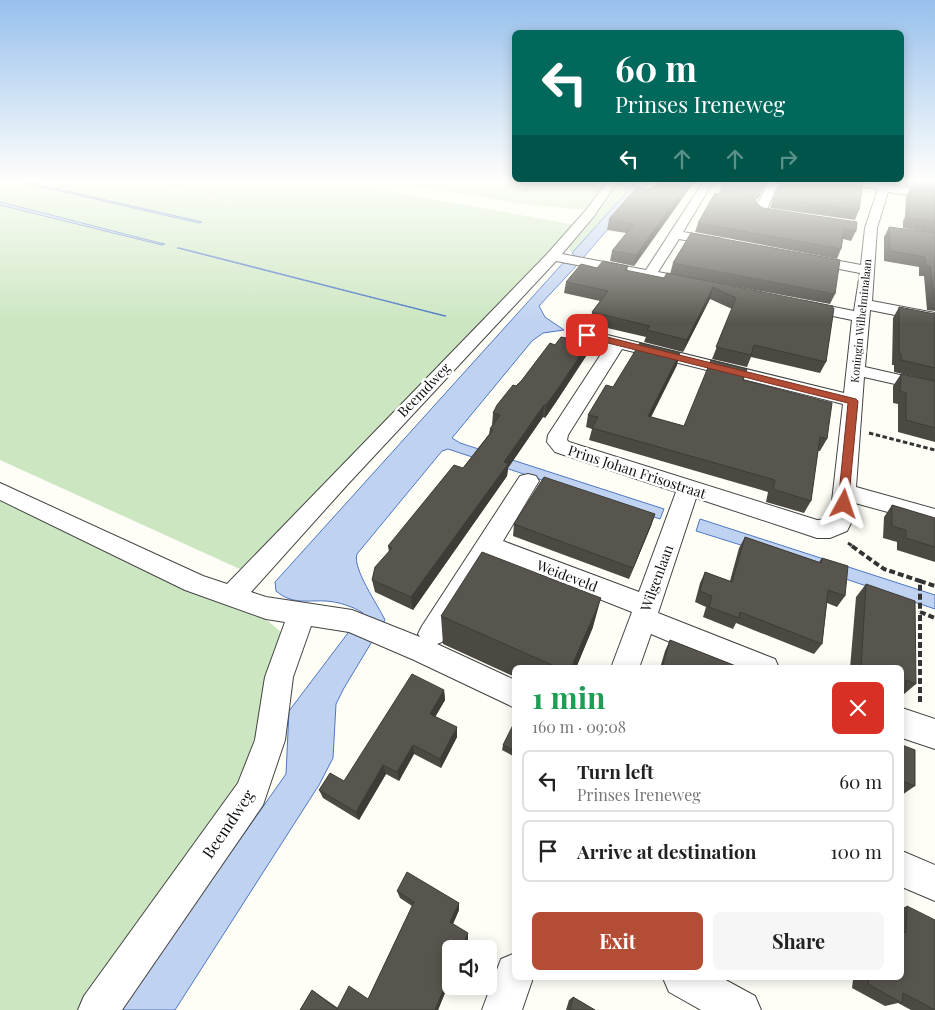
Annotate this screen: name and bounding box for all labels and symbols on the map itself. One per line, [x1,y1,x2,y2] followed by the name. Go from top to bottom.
[847,258,875,384] street label: Koningin Wilhelminalaan
[566,314,608,356] pin
[393,358,455,421] street label: Beemdweg
[566,440,710,503] street label: Prins Johan Frisostraat
[817,477,869,529] position arrow
[635,541,678,615] street label: Wilgenlaan
[533,555,600,596] street label: Weideveld
[197,785,259,862] street label: Beemdweg

